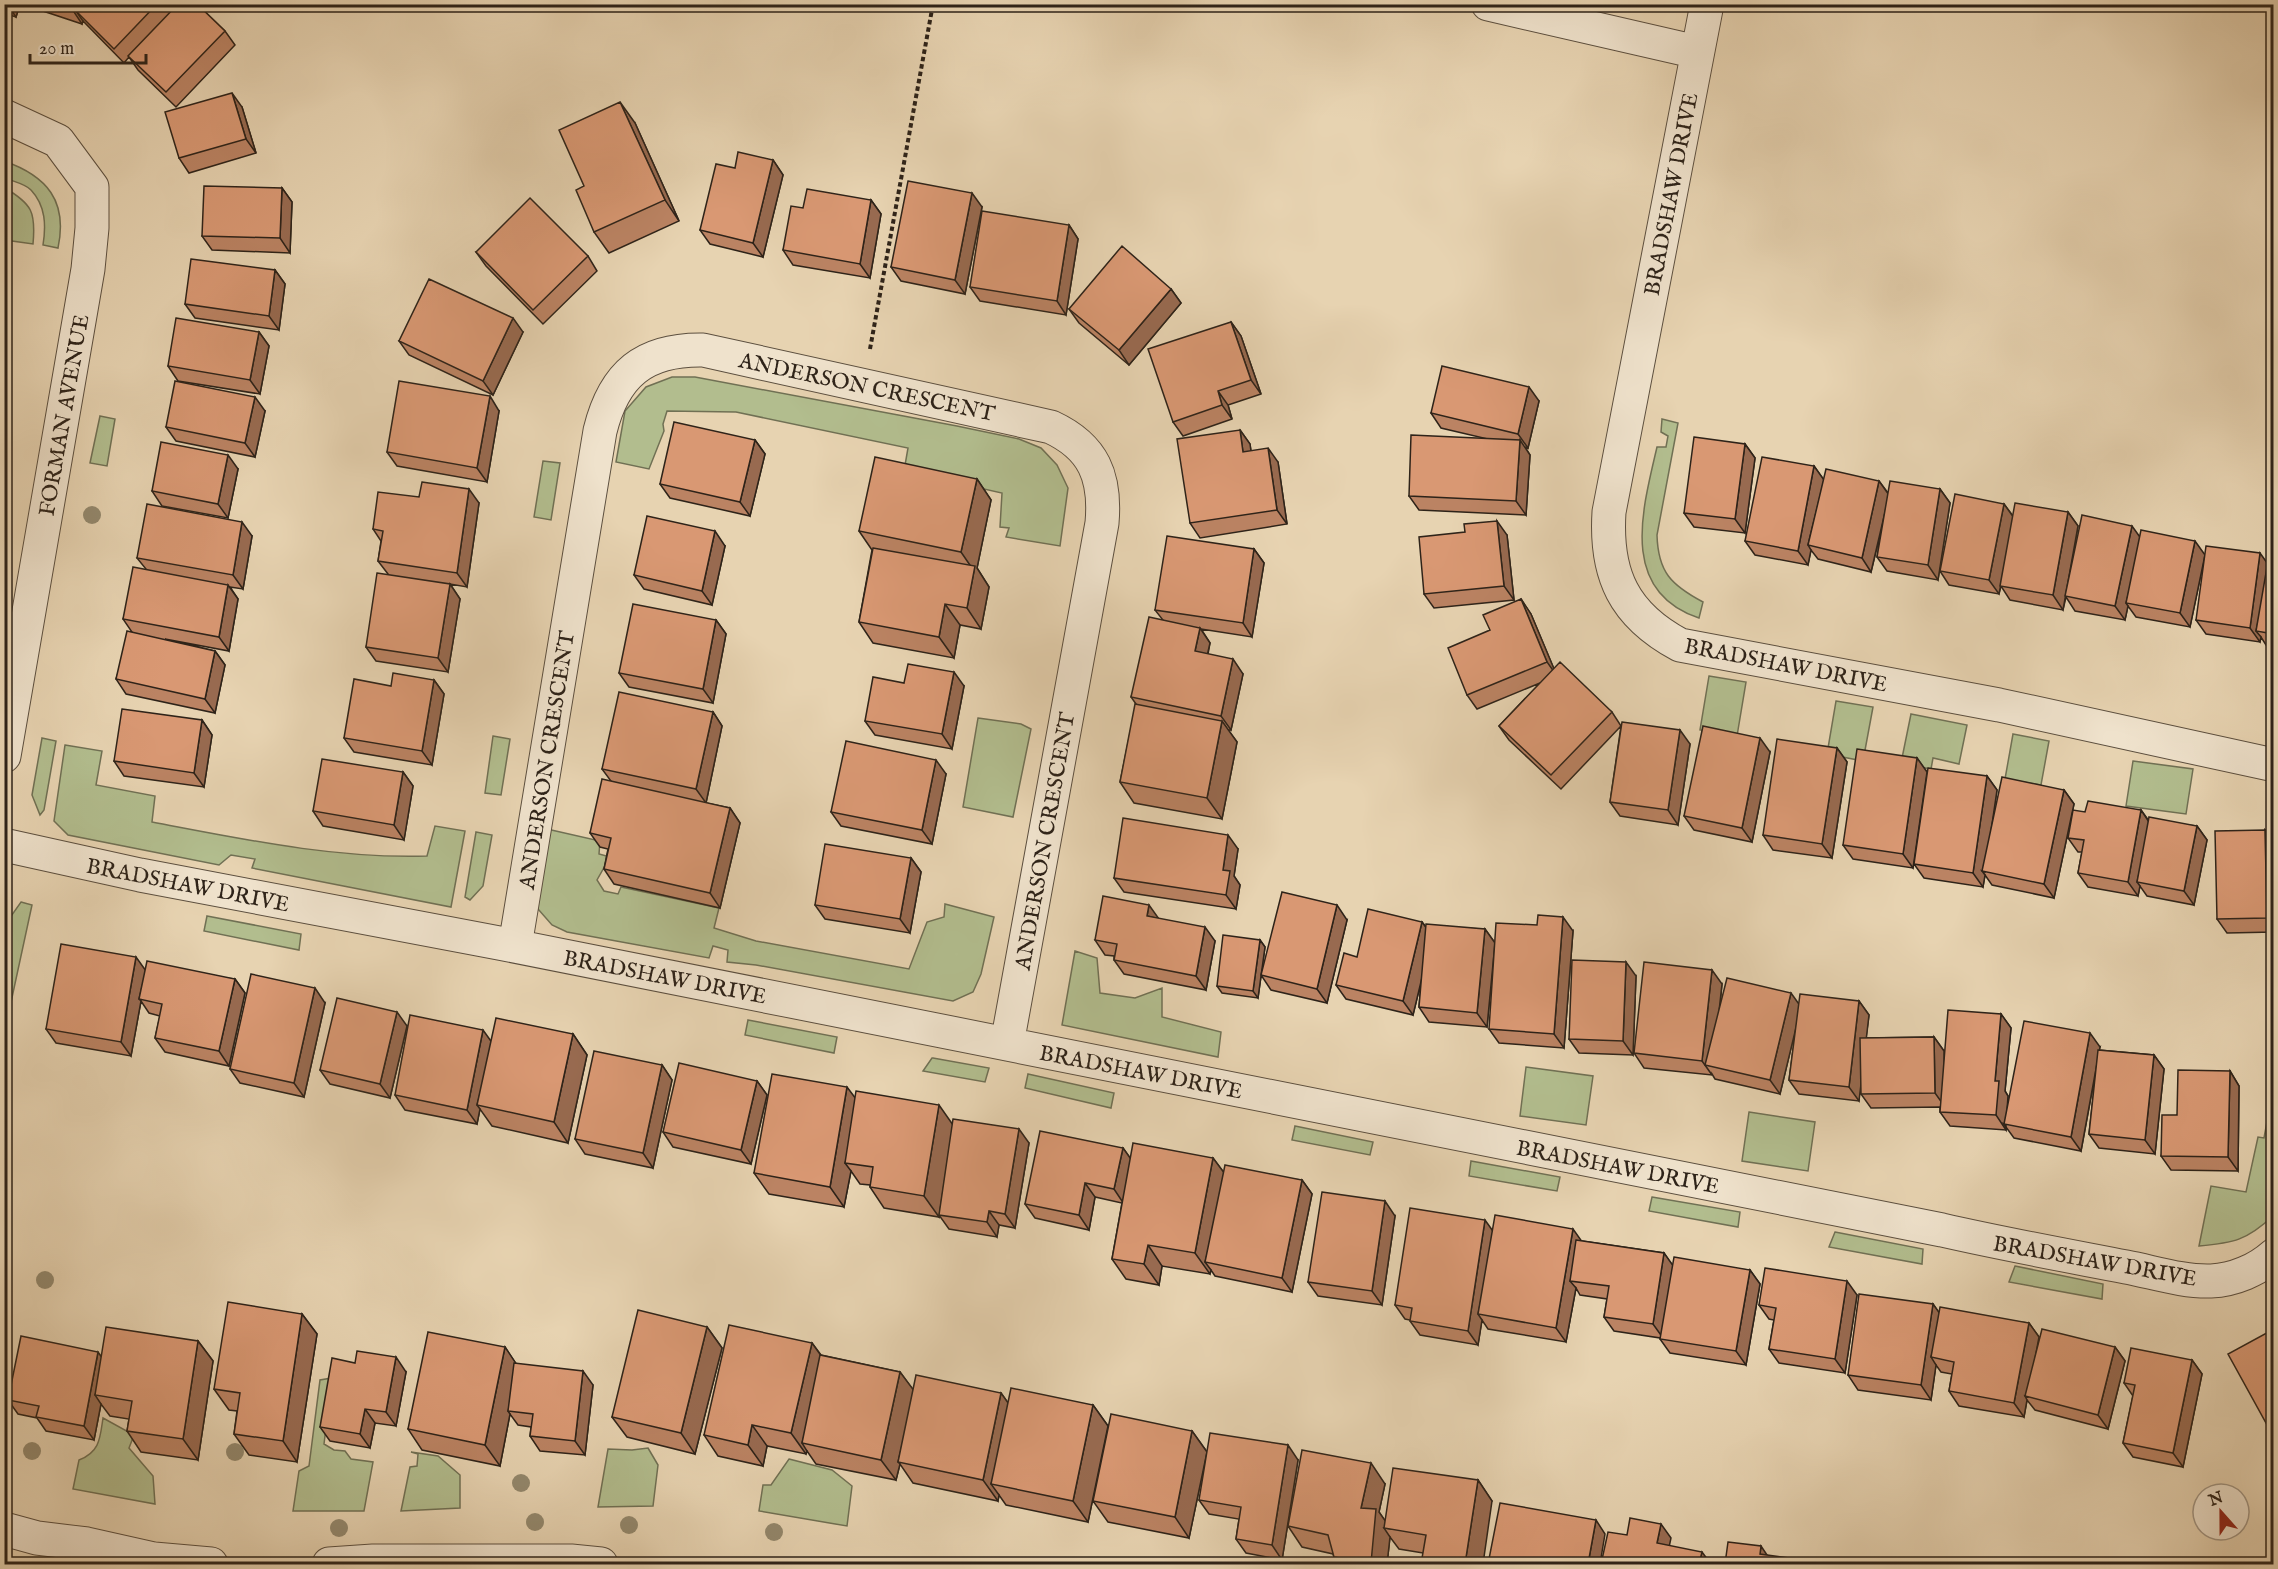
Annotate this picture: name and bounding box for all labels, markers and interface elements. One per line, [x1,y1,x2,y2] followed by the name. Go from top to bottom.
[30,27,146,65] scale bar
[39,38,74,61] text: 20 m
[1639,90,1705,298] street label: BRADSHAW DRIVE
[33,312,97,518] street label: FORMAN AVENUE
[735,347,997,429] street label: ANDERSON CRESCENT
[514,629,582,892] street label: ANDERSON CRESCENT
[1682,633,1890,699] street label: BRADSHAW DRIVE
[1009,710,1082,973] street label: ANDERSON CRESCENT
[84,853,292,919] street label: BRADSHAW DRIVE
[561,945,769,1011] street label: BRADSHAW DRIVE
[1037,1040,1245,1106] street label: BRADSHAW DRIVE
[1514,1135,1722,1201] street label: BRADSHAW DRIVE
[1991,1230,2199,1294] street label: BRADSHAW DRIVE
[2191,1482,2251,1542] north arrow
[2205,1488,2227,1512] text: N

